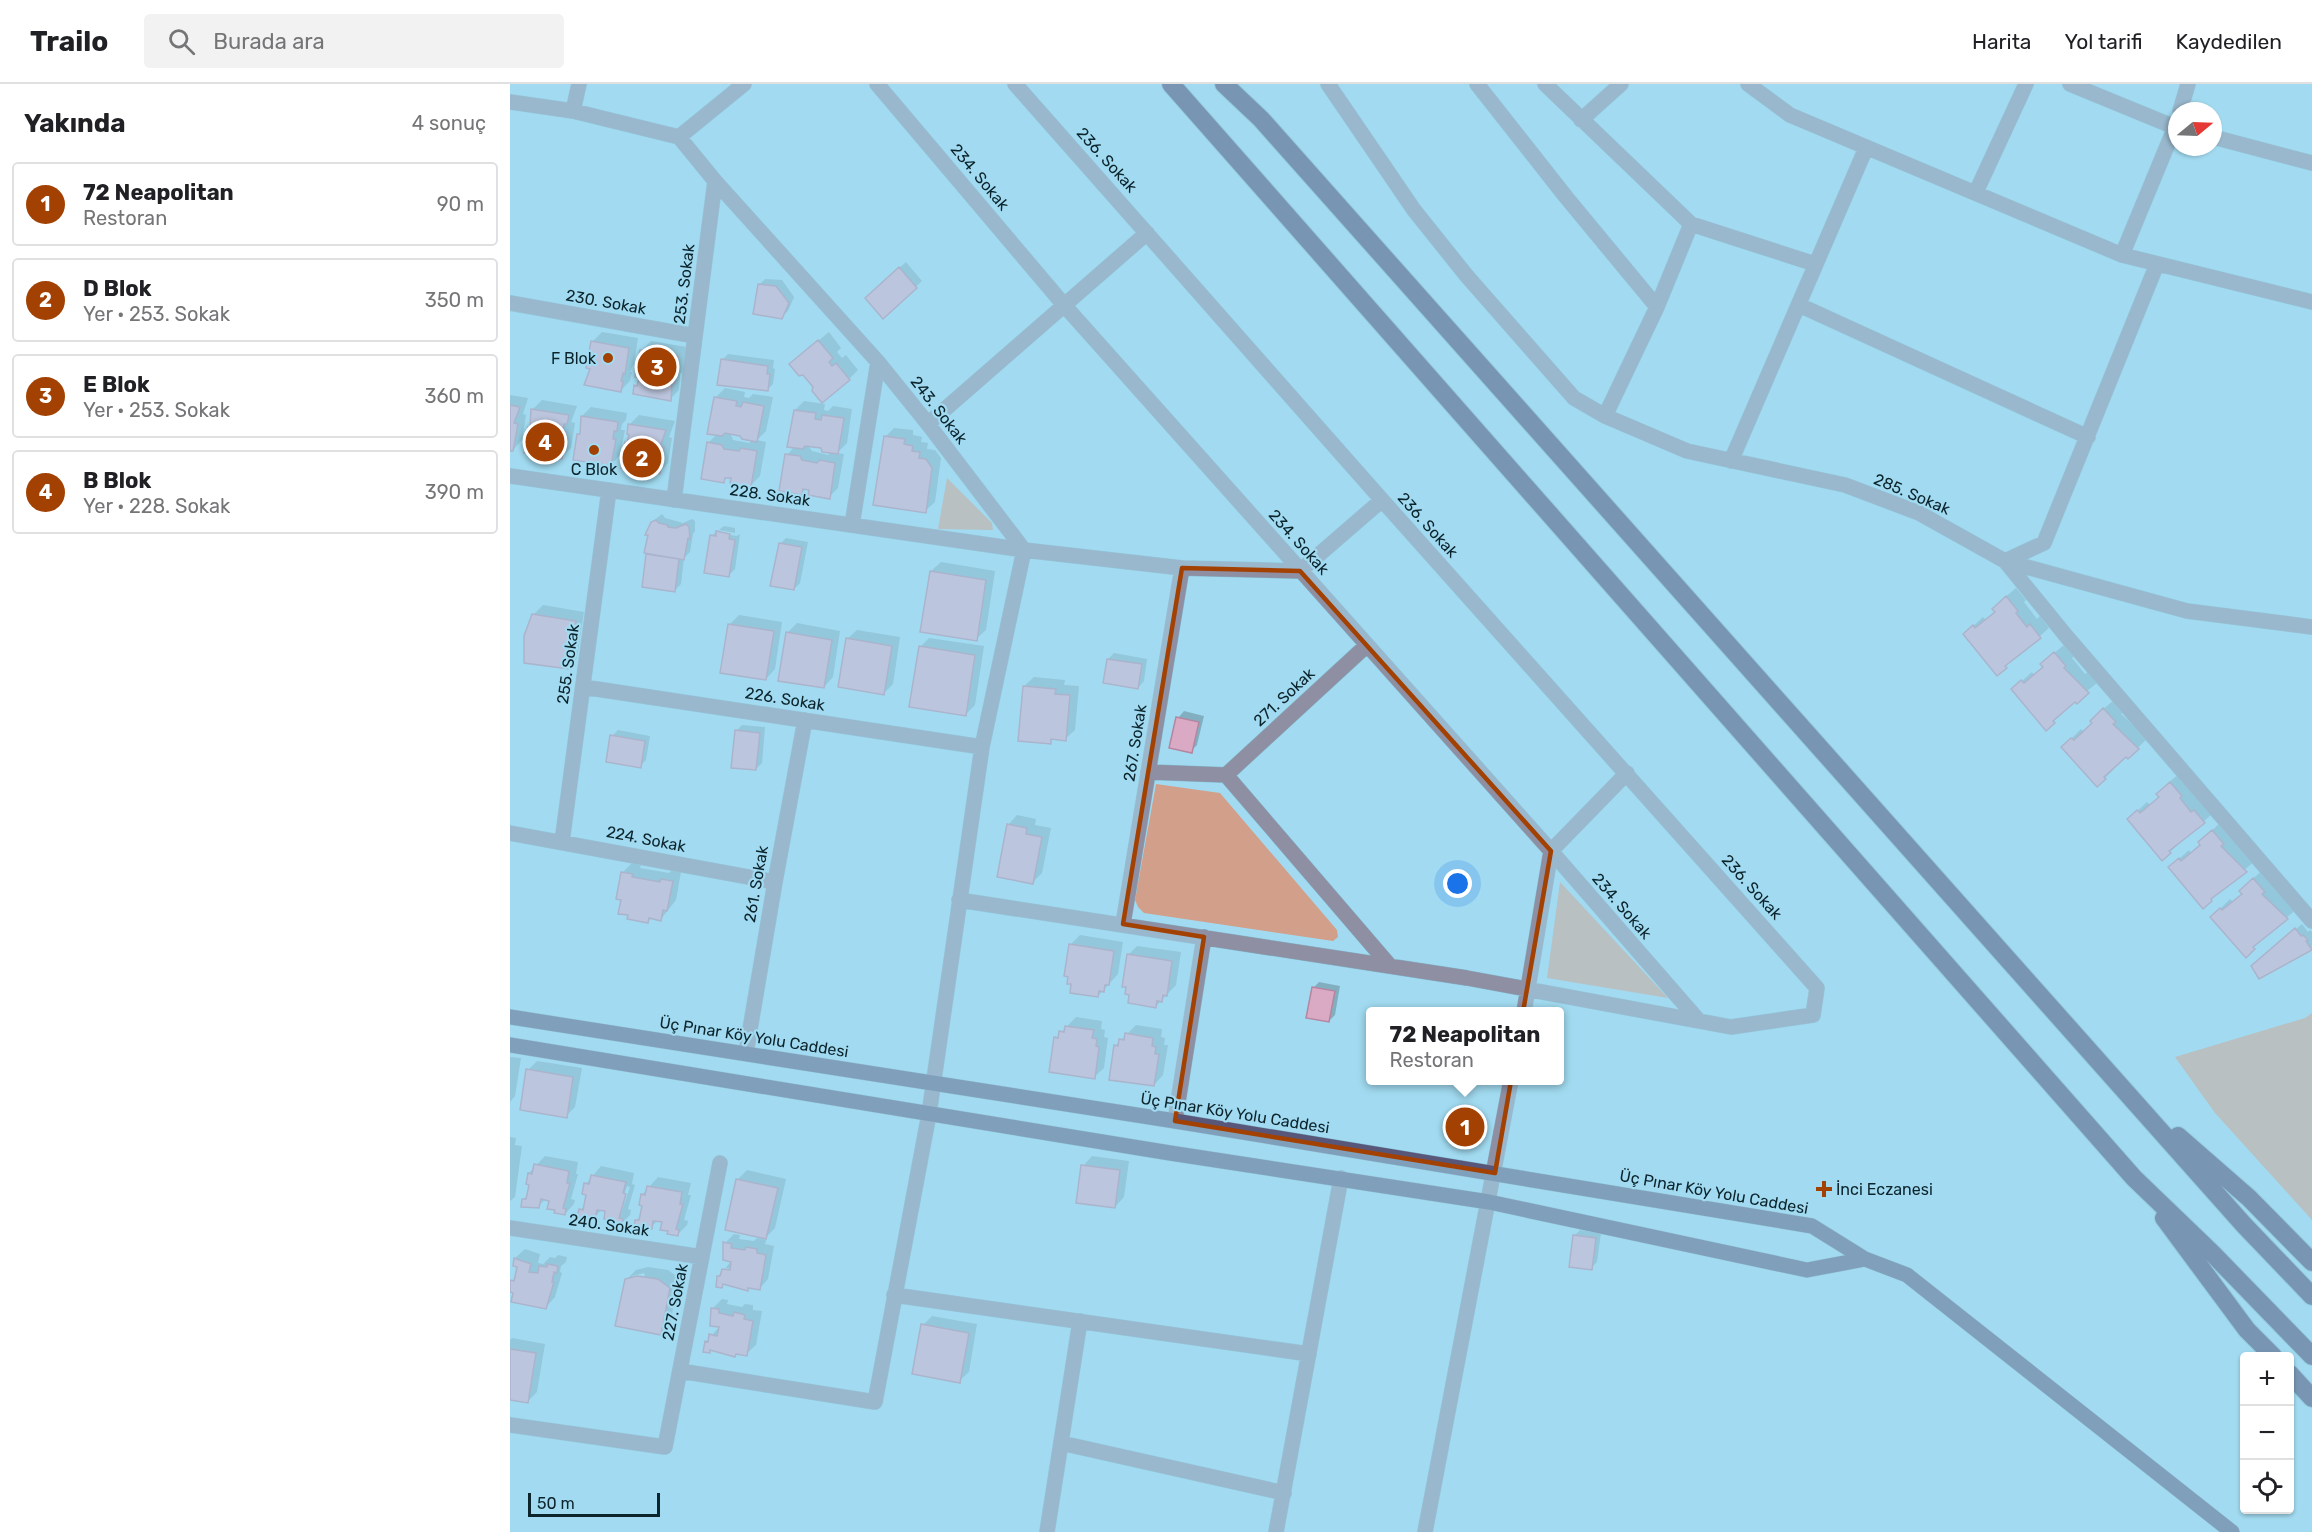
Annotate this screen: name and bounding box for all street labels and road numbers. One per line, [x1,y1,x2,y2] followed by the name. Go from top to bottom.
[1073,124,1142,197] street label: 236. Sokak
[947,140,1014,215] street label: 234. Sokak
[670,242,698,325] street label: 253. Sokak
[564,286,648,319] street label: 230. Sokak
[907,372,972,448] street label: 243. Sokak
[1871,469,1954,519] street label: 285. Sokak
[729,480,812,510] street label: 228. Sokak
[1394,489,1463,562] street label: 236. Sokak
[1265,506,1334,579] street label: 234. Sokak
[553,622,583,705] street label: 255. Sokak
[1249,663,1319,730] street label: 271. Sokak
[744,683,827,715] street label: 226. Sokak
[1120,702,1151,783] street label: 267. Sokak
[605,822,688,856] street label: 224. Sokak
[740,843,772,924] street label: 261. Sokak
[1718,851,1787,924] street label: 236. Sokak
[1588,869,1656,943] street label: 234. Sokak
[658,1013,850,1061] street label: Üç Pınar Köy Yolu Caddesi
[1139,1089,1331,1137] street label: Üç Pınar Köy Yolu Caddesi
[1618,1166,1810,1218] street label: Üç Pınar Köy Yolu Caddesi
[567,1210,651,1240] street label: 240. Sokak
[658,1261,692,1342] street label: 227. Sokak

